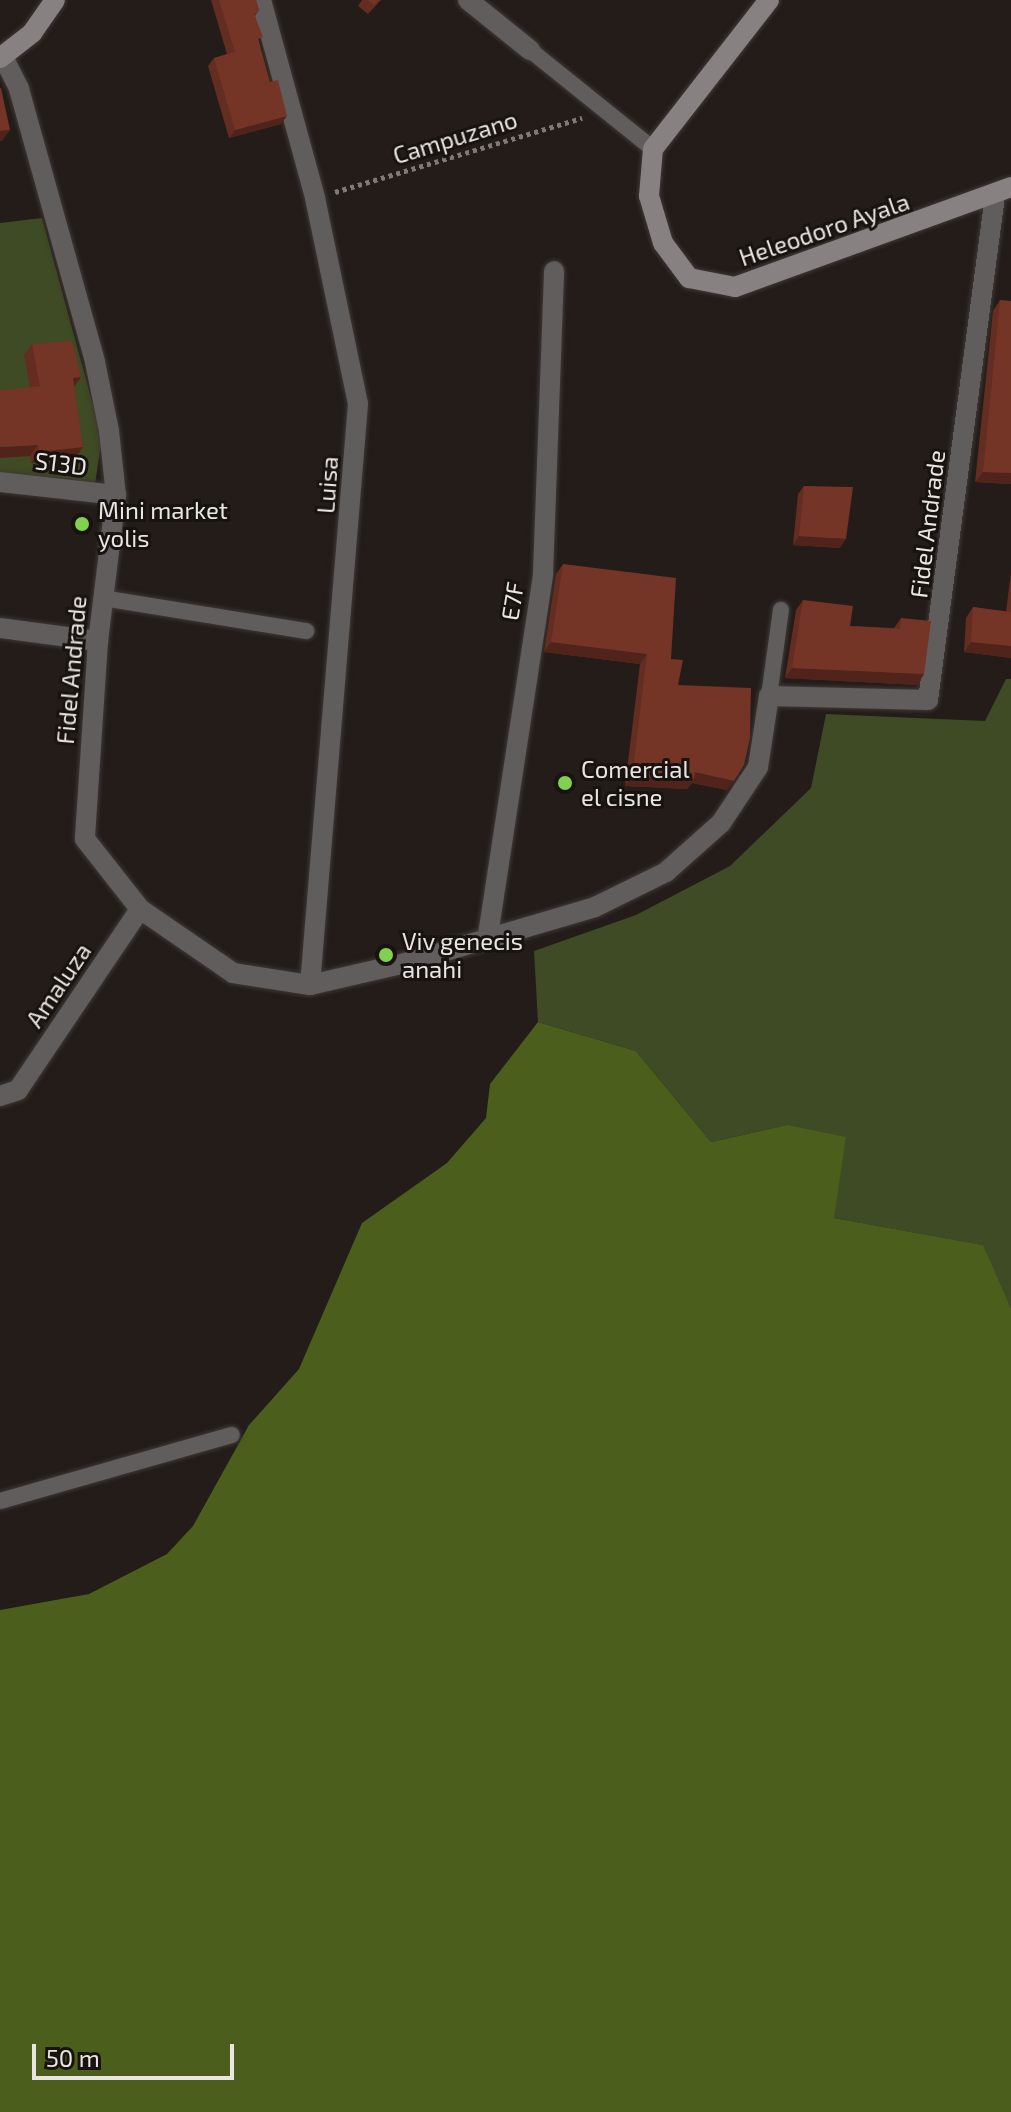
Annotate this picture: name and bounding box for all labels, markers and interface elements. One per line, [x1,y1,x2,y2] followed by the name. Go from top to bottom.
[389,104,521,170] street label: Campuzano
[735,186,913,272] street label: Heleodoro Ayala
[33,446,89,480] street label: S13D
[904,448,950,600] street label: Fidel Andrade
[311,455,343,515] street label: Luisa
[98,496,228,552] place label: Mini market yolis
[73,515,91,533] marker: Mini market yolis
[495,580,529,622] street label: E7F
[50,594,92,746] street label: Fidel Andrade
[581,755,690,811] place label: Comercial el cisne
[556,774,574,792] marker: Comercial el cisne
[402,927,524,983] place label: Viv genecis anahi
[19,937,97,1033] street label: Amaluza
[377,946,395,964] marker: Viv genecis anahi
[36,2028,238,2078] scale bar
[46,2043,100,2072] text: 50 m

